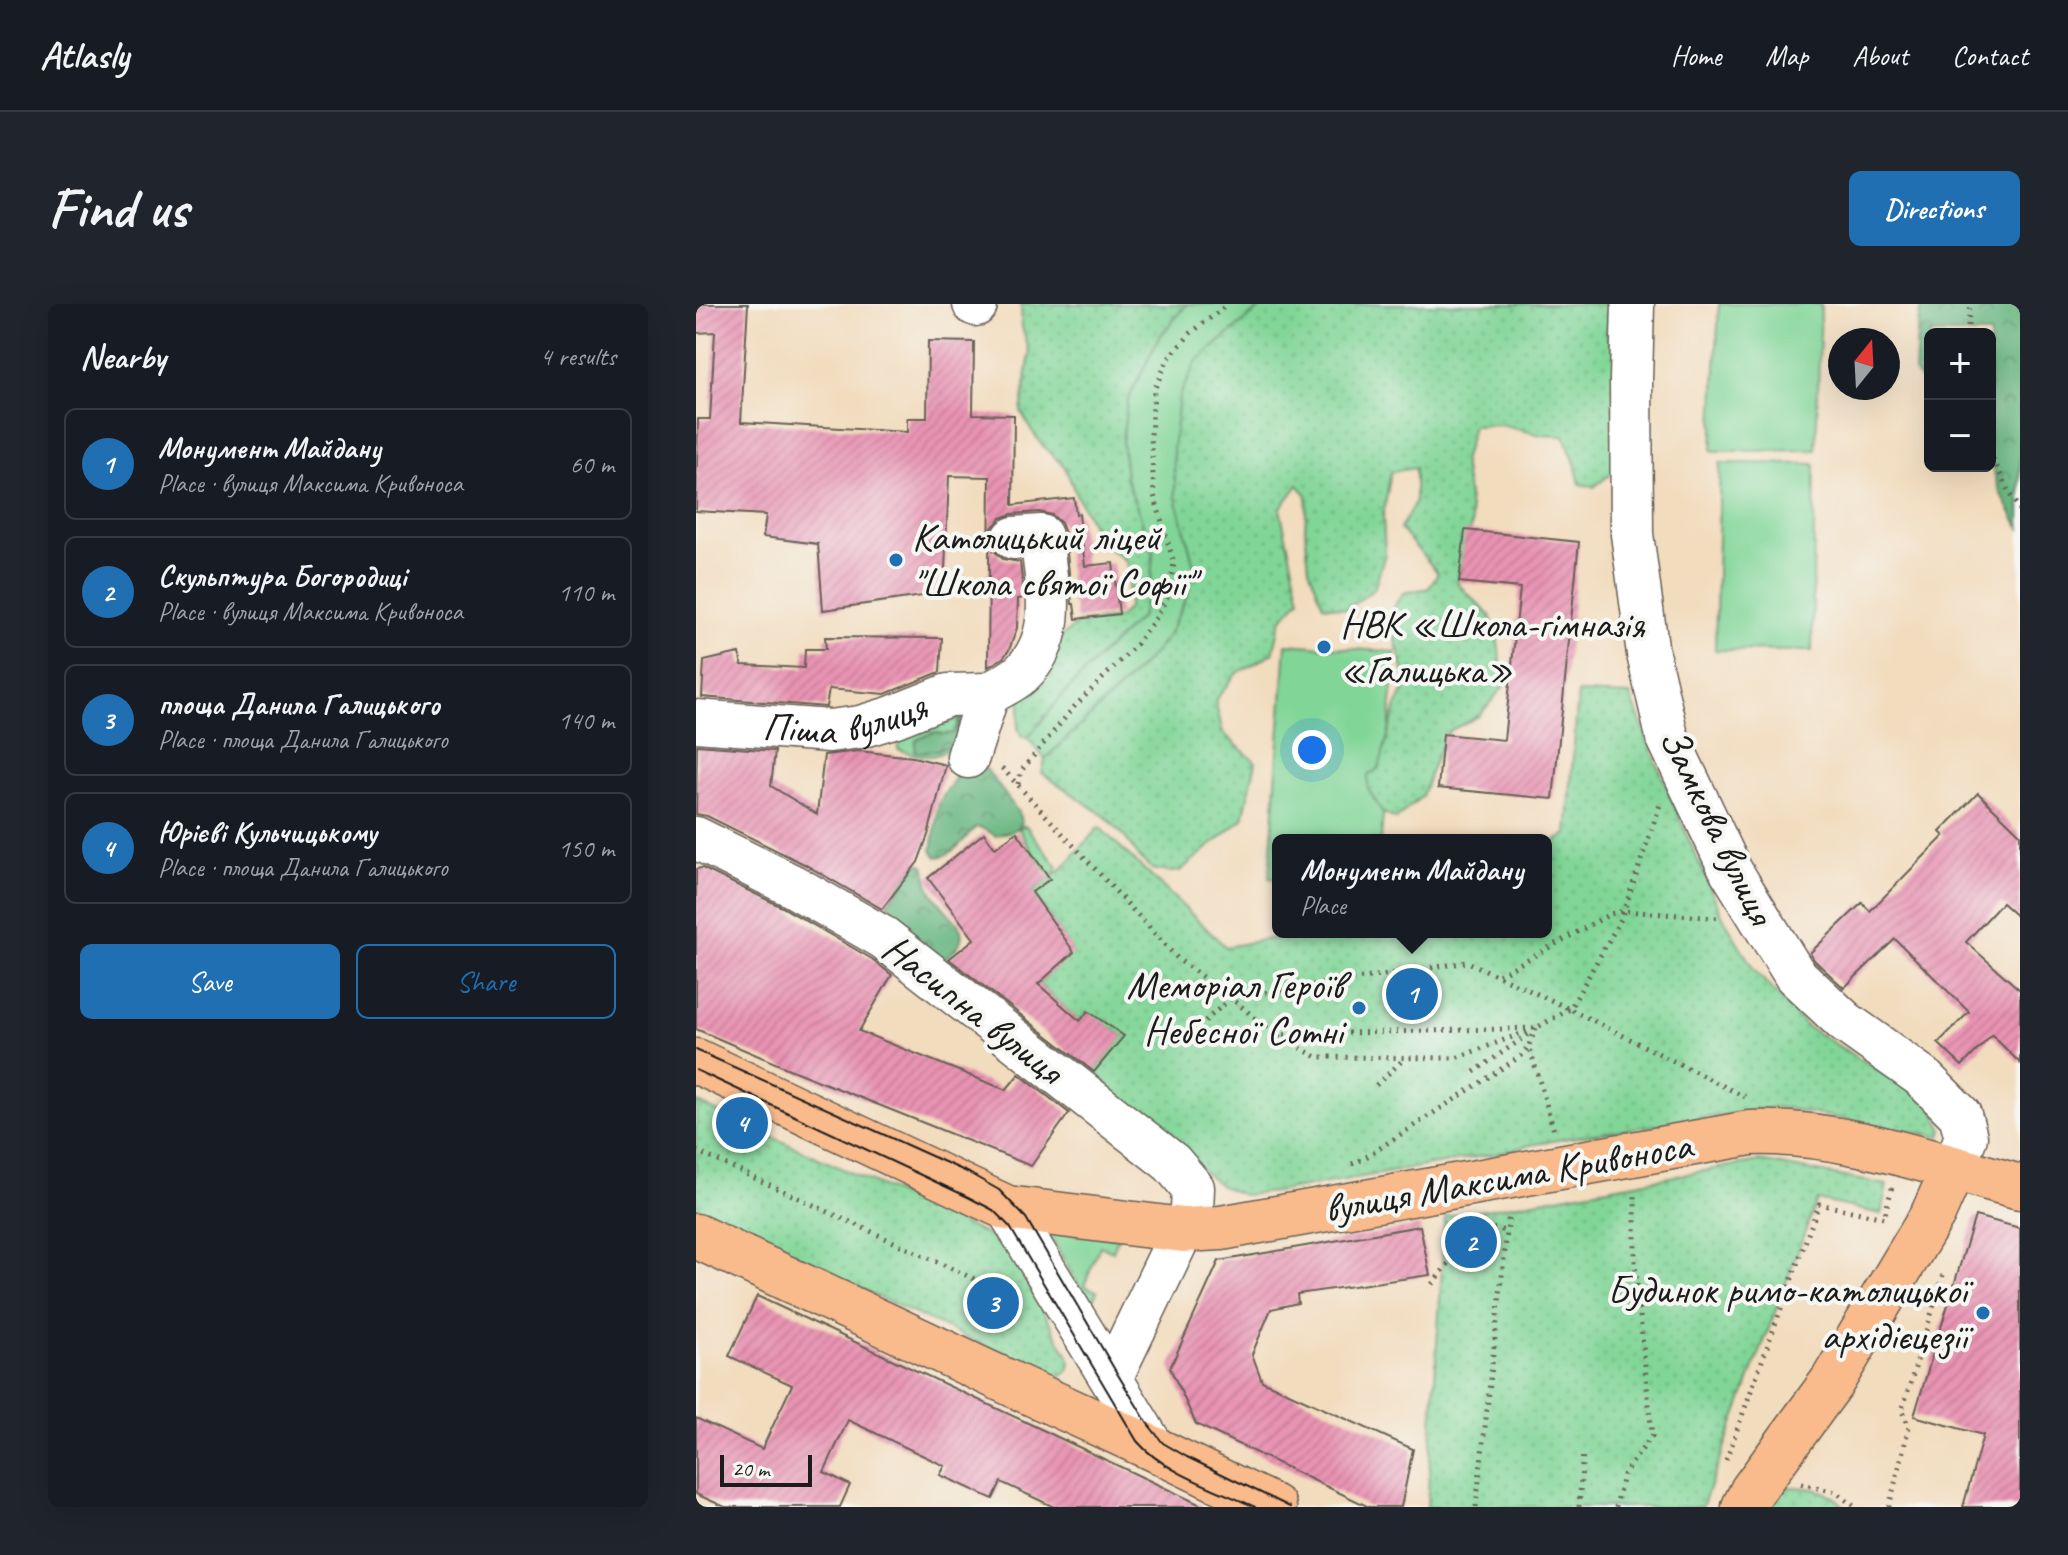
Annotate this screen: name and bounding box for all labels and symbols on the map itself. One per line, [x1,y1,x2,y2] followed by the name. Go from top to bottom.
[1828,328,1900,400] north arrow
[912,512,1202,608] place label: Католицький ліцей "Школа святої Софії"
[887,551,905,569] marker: Католицький ліцей "Школа святої Софії"
[1340,599,1646,695] place label: НВК «Школа-гімназія «Галицька»
[1315,638,1333,656] marker: НВК «Школа-гімназія «Галицька»
[761,681,935,757] street label: Піша вулиця
[1648,720,1787,935] street label: Замкова вулиця
[1292,730,1332,770] your location
[873,923,1076,1097] street label: Насипна вулиця
[1127,960,1352,1056] place label: Меморіал Героїв Небесної Сотні
[1386,964,1438,1024] pin: 1
[1350,999,1368,1017] marker: Меморіал Героїв Небесної Сотні
[716,1093,768,1153] pin: 4
[1320,1120,1698,1234] street label: вулиця Максима Кривоноса
[1445,1212,1497,1272] pin: 2
[1607,1265,1975,1361] place label: Будинок римо-католицької архідієцезії
[967,1273,1019,1333] pin: 3
[1974,1304,1992,1322] marker: Будинок римо-католицької архідієцезії
[720,1451,812,1487] scale bar

